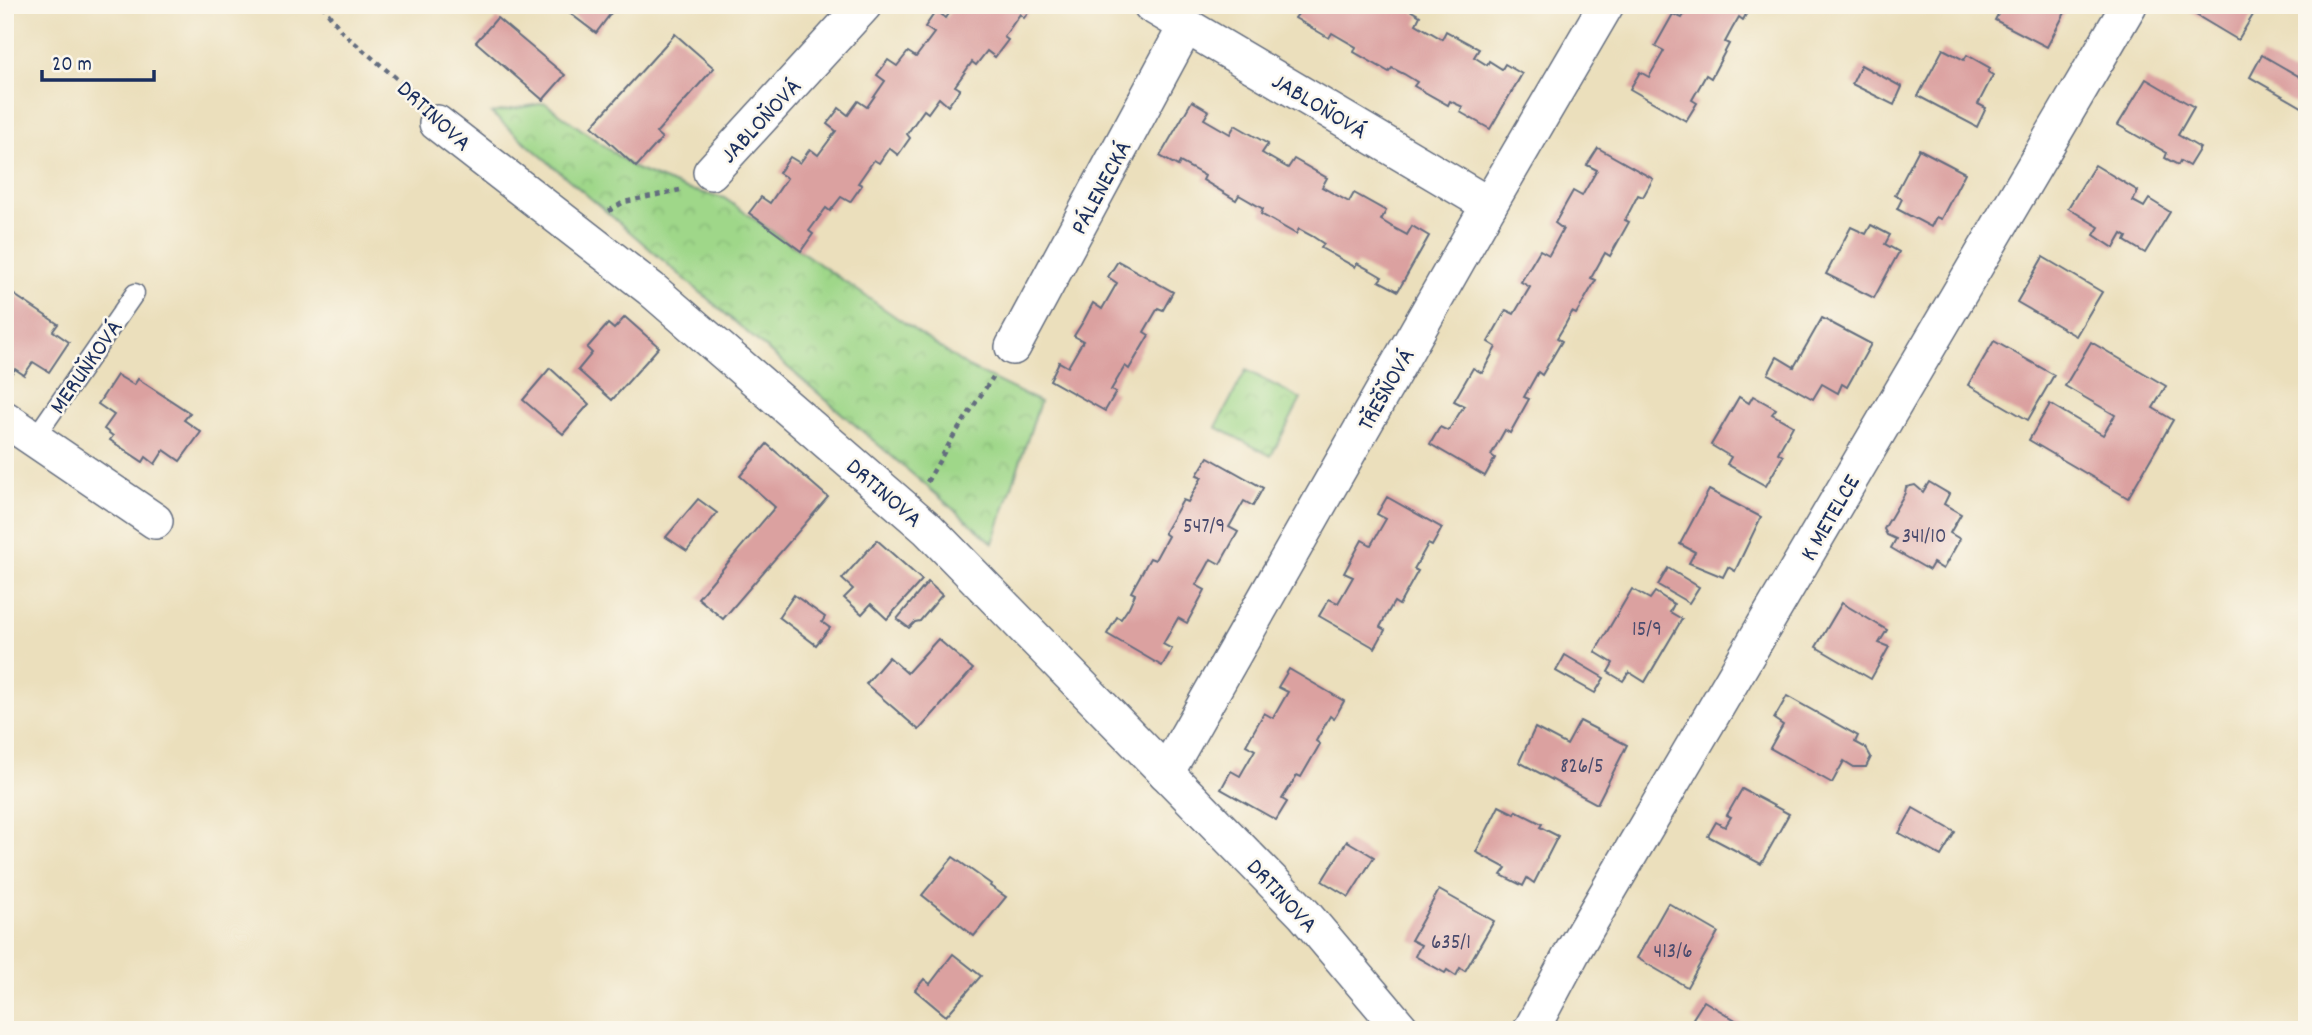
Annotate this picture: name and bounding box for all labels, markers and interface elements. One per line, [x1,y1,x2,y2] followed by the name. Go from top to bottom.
[42,38,154,82] scale bar
[52,51,92,81] text: 20 m
[1264,66,1372,149] street label: JABLOŇOVÁ
[714,72,811,172] street label: JABLOŇOVÁ
[388,74,478,161] street label: DRTINOVA
[1064,135,1142,241] street label: PÁLENECKÁ
[43,314,132,422] street label: MERUŇKOVÁ
[1350,343,1425,438] street label: TŘEŠŇOVÁ
[837,451,929,537] street label: DRTINOVA
[1793,469,1870,568] street label: K METELCE
[1183,513,1225,543] house number: 547/9
[1902,523,1946,553] house number: 341/10
[1632,616,1662,646] house number: 15/9
[1560,753,1604,783] house number: 826/5
[1237,852,1324,942] street label: DRTINOVA
[1431,929,1471,959] house number: 635/1
[1654,938,1692,968] house number: 413/6

